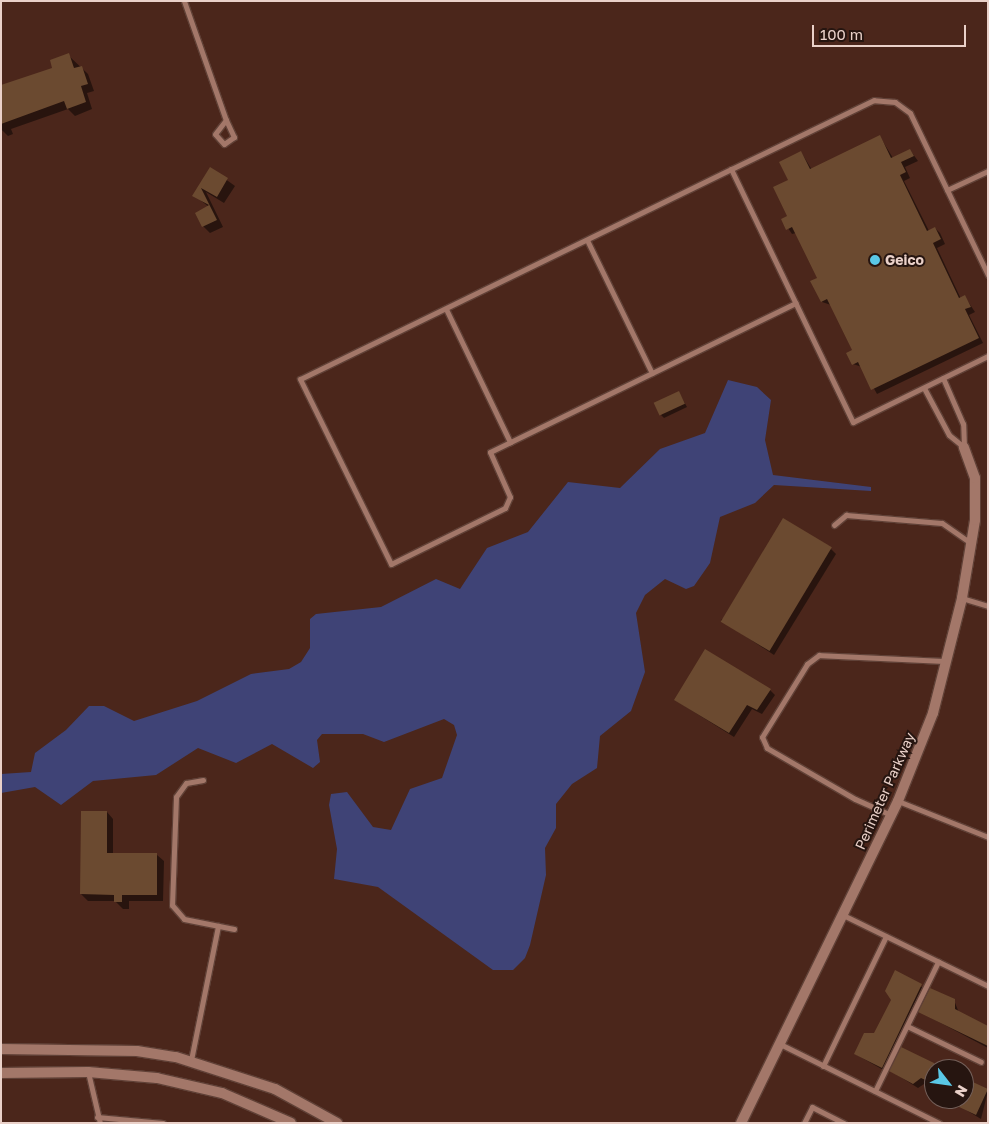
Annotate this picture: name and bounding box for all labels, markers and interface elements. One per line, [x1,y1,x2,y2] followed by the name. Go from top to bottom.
[814,15,968,47] scale bar
[820,25,863,43] text: 100 m
[885,252,924,268] place label: Geico
[869,254,881,266] marker: Geico
[852,730,918,852] street label: Perimeter Parkway
[924,1059,974,1109] north arrow
[952,1082,972,1100] text: N

